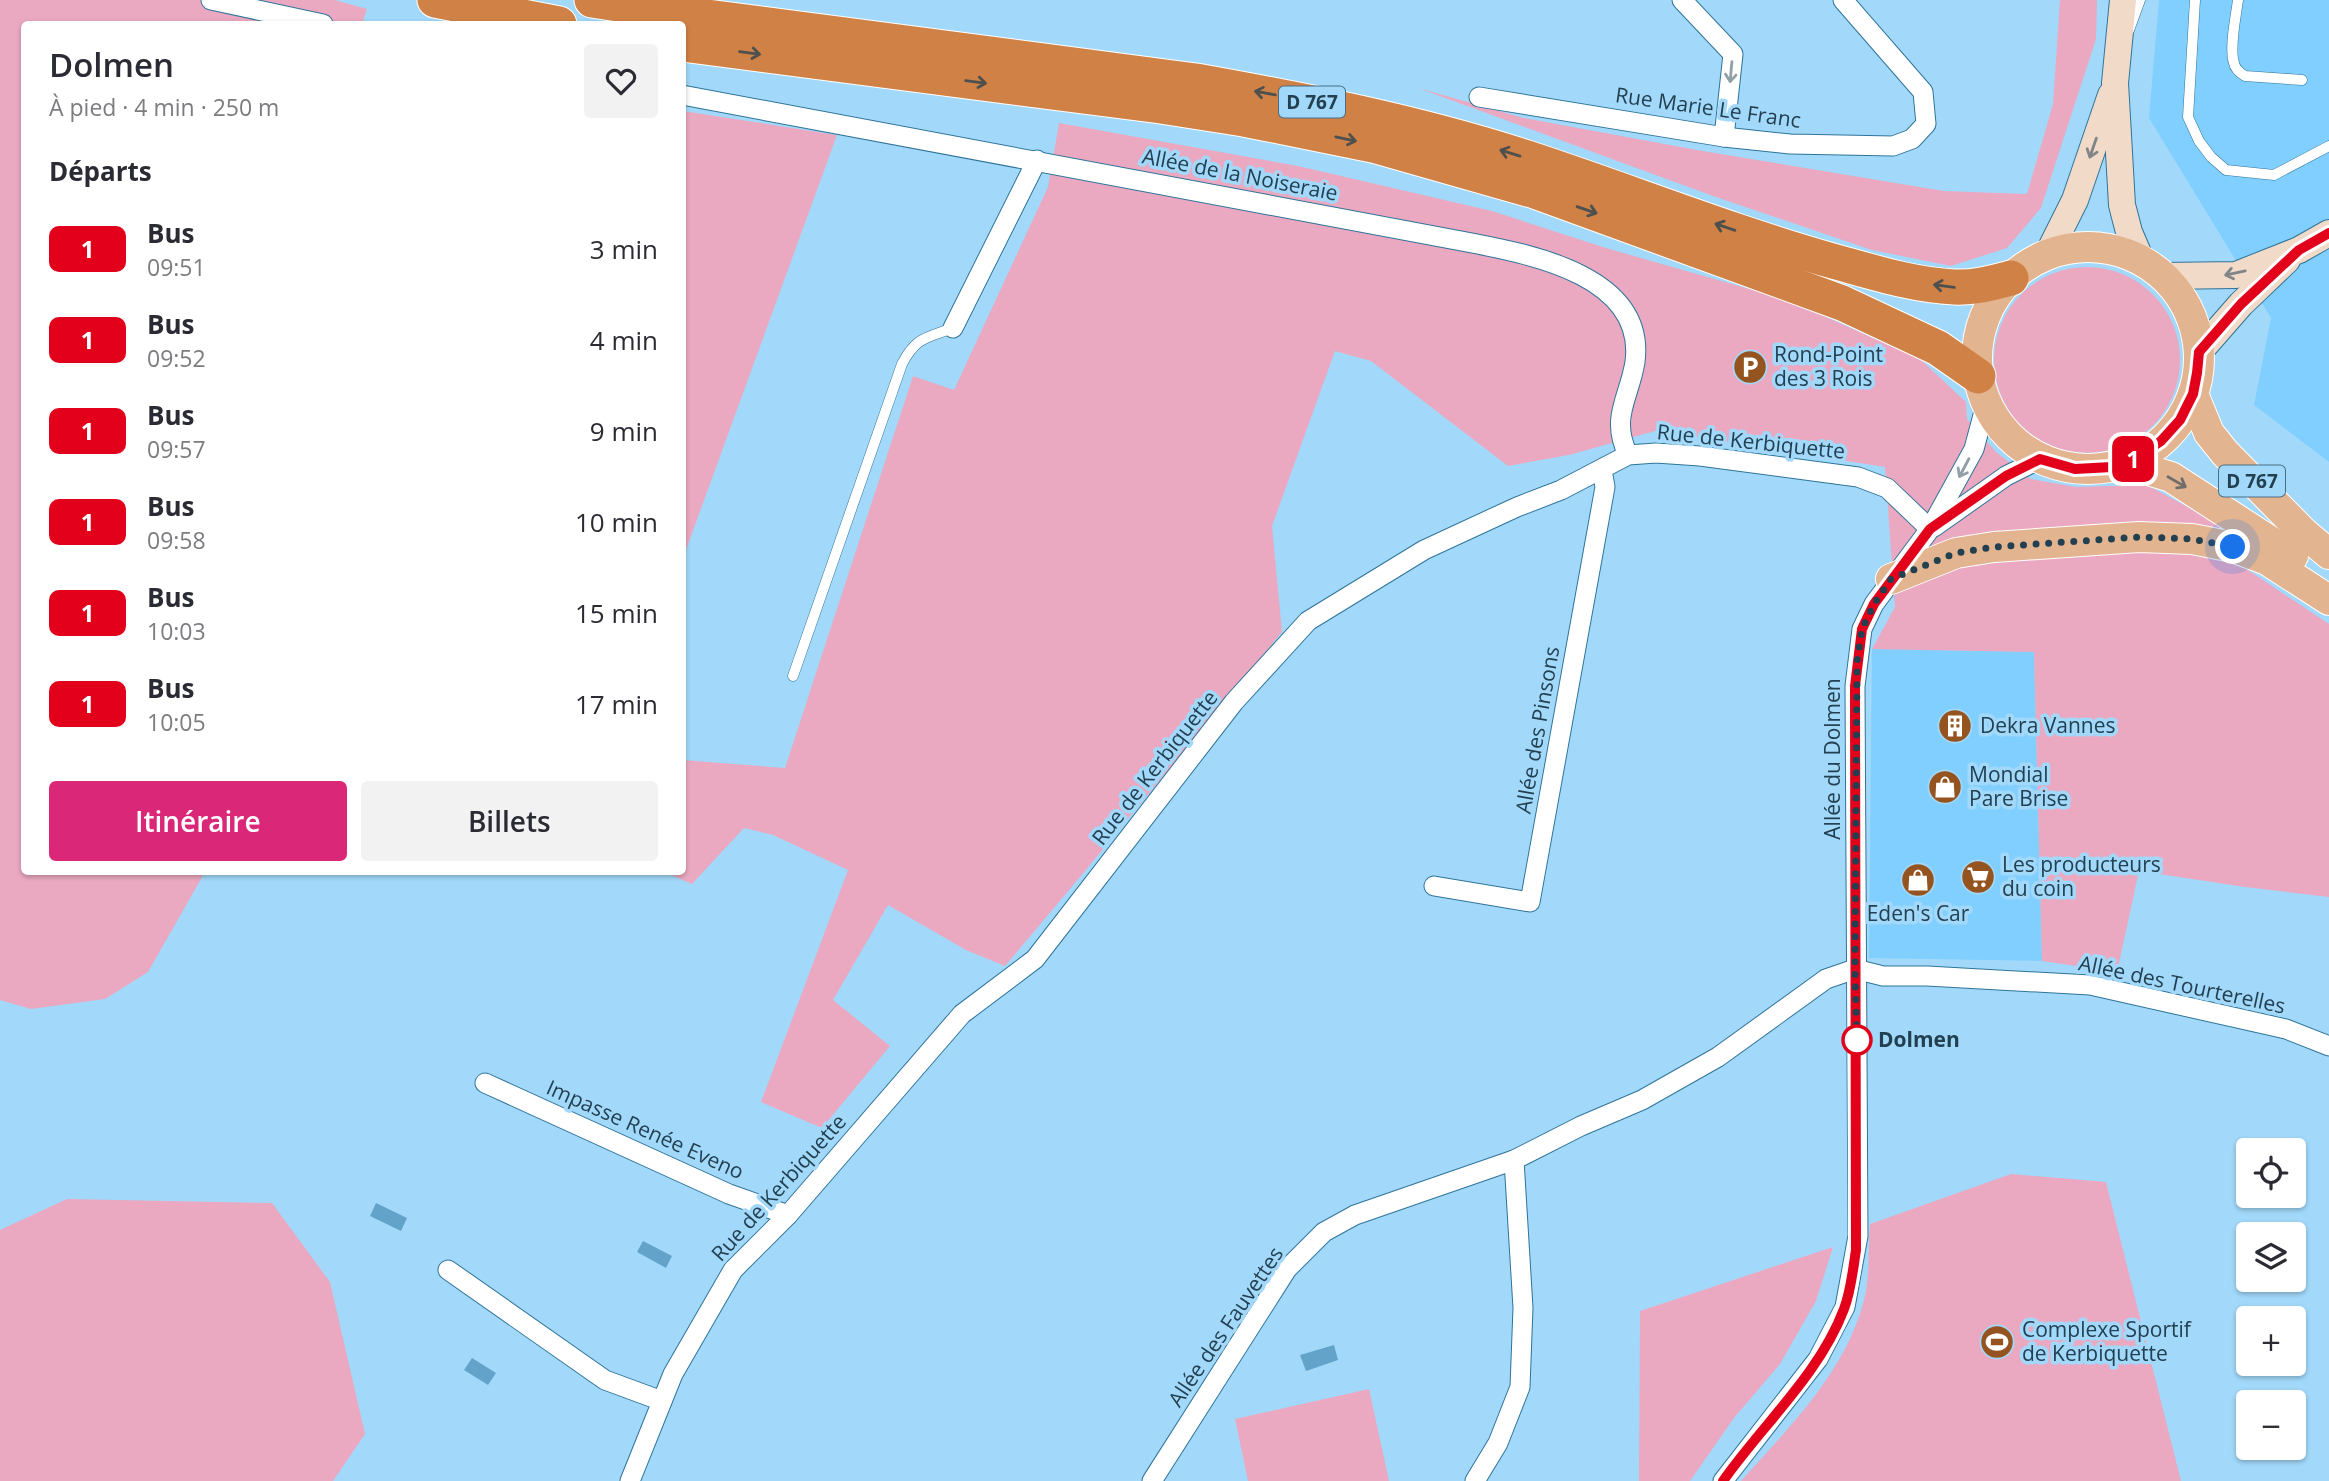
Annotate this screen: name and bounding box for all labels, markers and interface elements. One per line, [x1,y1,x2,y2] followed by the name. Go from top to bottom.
[49,42,174,87] text: Dolmen
[584,44,658,118] button: heart
[738,46,761,59] one-way arrow
[1724,61,1737,83] one-way arrow
[964,75,987,88] one-way arrow
[1614,80,1803,134] street label: Rue Marie Le Franc
[1254,86,1277,99] one-way arrow
[1279,86,1345,118] road number: D 767
[49,91,279,123] text: À pied · 4 min · 250 m
[1334,132,1357,146] one-way arrow
[2086,136,2098,158] one-way arrow
[1140,141,1340,207] street label: Allée de la Noiseraie
[1499,146,1521,158] one-way arrow
[49,153,152,189] text: Départs
[1576,205,1598,217] one-way arrow
[147,215,194,251] text: Bus
[1714,220,1736,232] one-way arrow
[590,231,658,267] text: 3 min
[81,232,94,265] text: 1
[147,251,206,283] text: 09:51
[2224,267,2247,280] one-way arrow
[1933,279,1956,292] one-way arrow
[147,306,194,342] text: Bus
[590,322,658,358] text: 4 min
[81,323,94,356] text: 1
[1774,340,1883,392] place label: Rond-Point des 3 Rois
[147,342,206,374] text: 09:52
[1731,348,1769,386] parking icon: Rond-Point des 3 Rois
[147,397,194,433] text: Bus
[590,413,658,449] text: 9 min
[81,414,94,447] text: 1
[1656,417,1846,465] street label: Rue de Kerbiquette
[147,433,206,465] text: 09:57
[2110,436,2156,482] line badge: 1
[2126,442,2140,475] text: 1
[1956,457,1970,478] one-way arrow
[2219,466,2285,496] road number: D 767
[2167,475,2187,489] one-way arrow
[147,488,194,524] text: Bus
[575,504,658,540] text: 10 min
[81,505,94,538] text: 1
[147,524,206,556] text: 09:58
[2215,529,2250,564] your location
[147,579,194,615] text: Bus
[575,595,658,631] text: 15 min
[81,596,94,629] text: 1
[147,615,206,647] text: 10:03
[1509,644,1566,816] street label: Allée des Pinsons
[147,670,194,706] text: Bus
[1818,678,1846,840] street label: Allée du Dolmen
[1085,684,1223,850] street label: Rue de Kerbiquette
[575,686,658,722] text: 17 min
[81,687,94,720] text: 1
[147,706,206,738] text: 10:05
[1936,707,1974,745] building icon: Dekra Vannes
[1980,711,2116,739] place label: Dekra Vannes
[1969,760,2068,812] place label: Mondial Pare Brise
[1926,768,1964,806] shop icon: Mondial Pare Brise
[49,781,347,861] button: Itinéraire
[361,781,658,861] button: Billets
[2002,850,2161,902] place label: Les producteurs du coin
[1959,858,1997,896] supermarket icon: Les producteurs du coin
[1899,861,1937,899] shop icon: Eden's Car
[1867,899,1970,927] place label: Eden's Car
[2076,948,2288,1020] street label: Allée des Tourterelles
[1842,1025,1872,1055] marker: Dolmen
[1878,1025,1960,1053] place label: Dolmen
[542,1073,749,1185] street label: Impasse Renée Eveno
[705,1108,852,1267] street label: Rue de Kerbiquette
[2236,1138,2306,1460] map controls
[2236,1138,2306,1208] button: locate
[2236,1222,2306,1292] button: layers
[1161,1241,1289,1412] street label: Allée des Fauvettes
[2236,1306,2306,1376] button: +
[2022,1315,2193,1367] place label: Complexe Sportif de Kerbiquette
[1978,1323,2016,1361] sports icon: Complexe Sportif de Kerbiquette
[2236,1390,2306,1460] button: −

